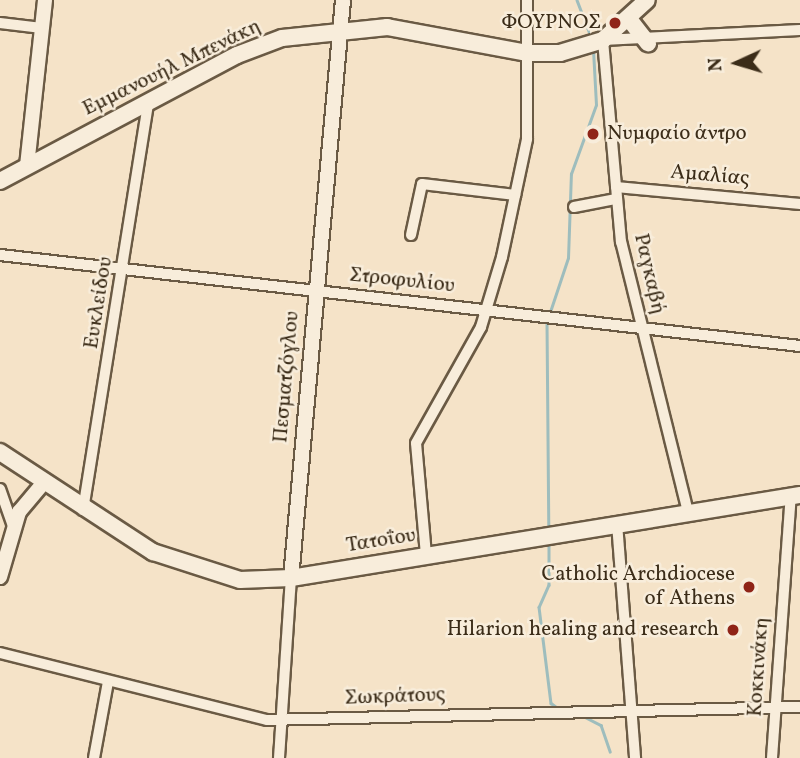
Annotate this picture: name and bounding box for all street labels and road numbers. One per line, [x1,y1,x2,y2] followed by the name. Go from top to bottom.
[79,14,265,122] street label: Εμμανουήλ Μπενάκη
[669,160,751,192] street label: Αμαλίας
[627,231,671,317] street label: Ραγκαβή
[79,255,119,351] street label: Ευκλείδου
[348,263,456,299] street label: Στροφυλίου
[269,310,305,444] street label: Πεσματζόγλου
[344,523,418,559] street label: Τατοΐου
[743,616,775,718] street label: Κοκκινάκη
[344,683,446,711] street label: Σωκράτους

